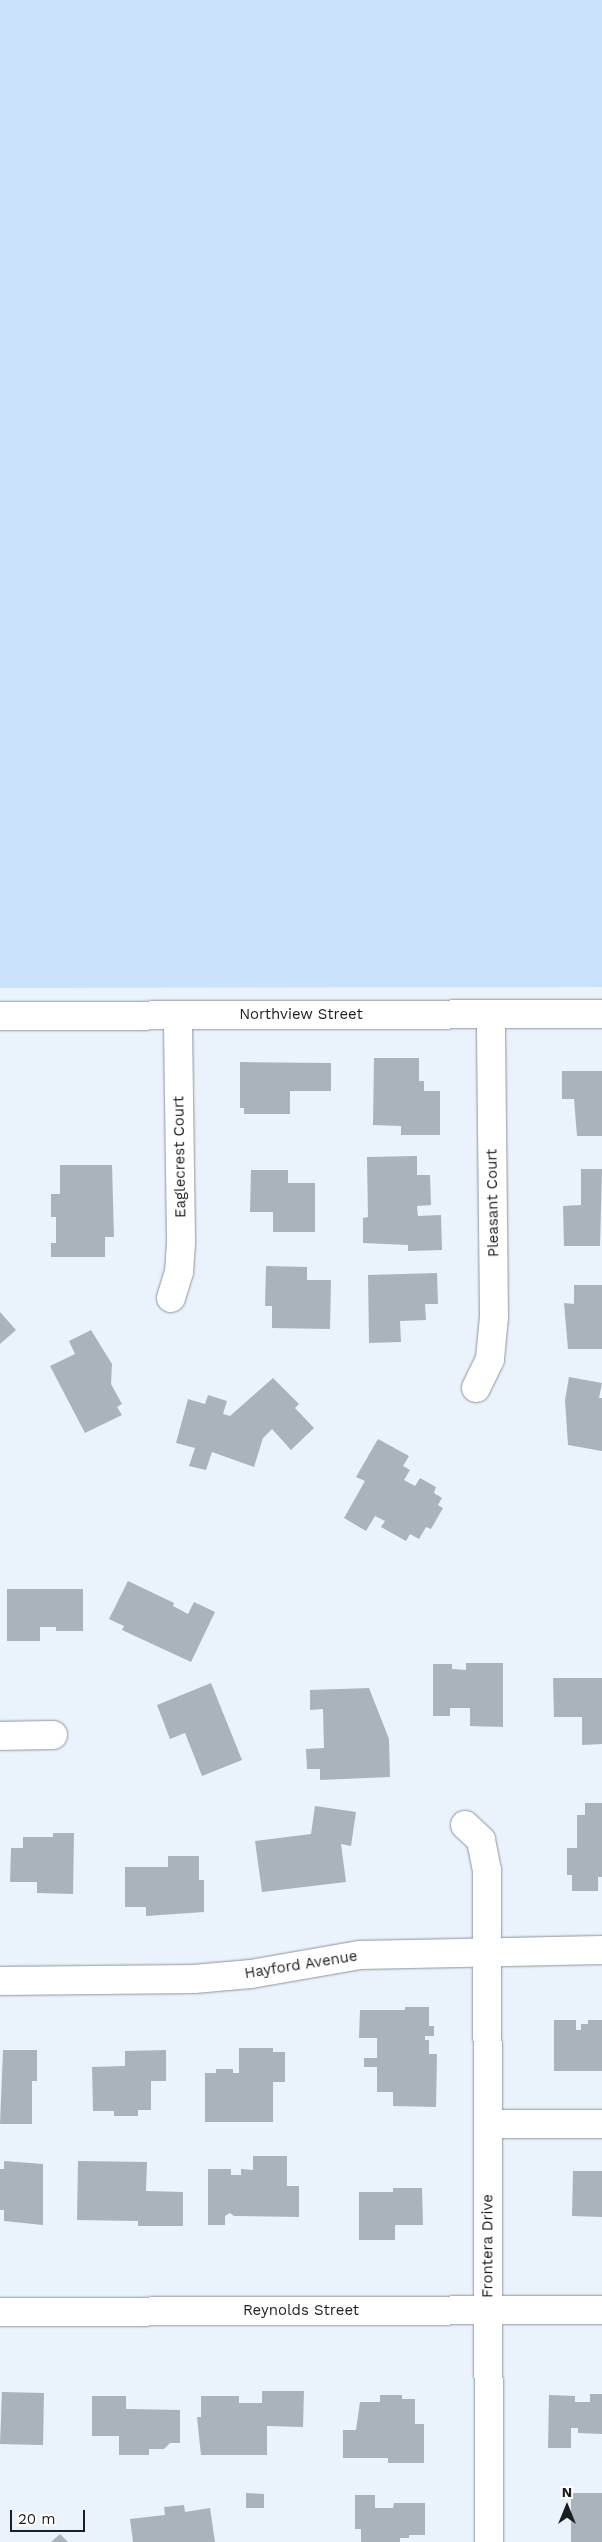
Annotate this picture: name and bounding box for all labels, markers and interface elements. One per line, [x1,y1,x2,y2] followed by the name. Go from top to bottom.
[239,1006,363,1024] street label: Northview Street
[170,1096,190,1218] street label: Eaglecrest Court
[483,1149,503,1257] street label: Pleasant Court
[243,1947,359,1983] street label: Hayford Avenue
[479,2194,497,2298] street label: Frontera Drive
[243,2302,359,2320] street label: Reynolds Street
[542,2482,592,2532] north arrow
[562,2484,572,2500] text: N
[12,2500,88,2532] scale bar
[18,2510,56,2528] text: 20 m

